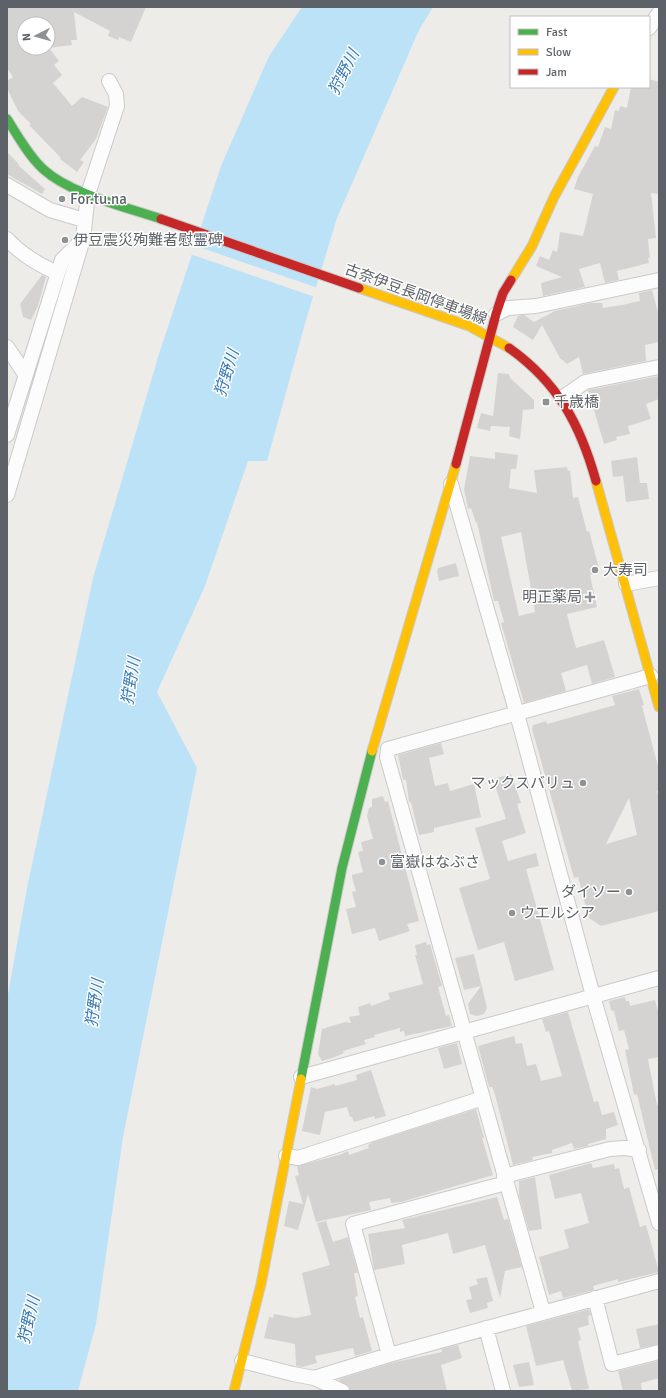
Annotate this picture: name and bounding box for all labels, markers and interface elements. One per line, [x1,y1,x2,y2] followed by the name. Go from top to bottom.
[16,16,56,56] north arrow
[510,16,650,88] legend
[546,25,567,40] text: Fast
[20,33,33,41] text: N
[324,44,365,98] water label: 狩野川
[546,45,571,60] text: Slow
[546,65,567,80] text: Jam
[70,190,127,208] place label: For.tu.na
[57,194,67,204] marker: For.tu.na
[73,231,223,249] place label: 伊豆震災殉難者慰霊碑
[60,235,70,245] marker: 伊豆震災殉難者慰霊碑
[342,260,490,328] street label: 古奈伊豆長岡停車場線
[210,345,244,399] water label: 狩野川
[554,393,599,411] place label: 千歳橋
[541,397,551,407] marker: 千歳橋
[603,561,648,579] place label: 大寿司
[590,565,600,575] marker: 大寿司
[522,588,582,606] place label: 明正薬局
[585,592,595,602] marker: 明正薬局
[117,654,145,706] water label: 狩野川
[470,774,575,792] place label: マックスバリュ
[578,778,588,788] marker: マックスバリュ
[390,853,480,871] place label: 富嶽はなぶさ
[377,857,387,867] marker: 富嶽はなぶさ
[561,883,621,901] place label: ダイソー
[624,887,634,897] marker: ダイソー
[520,904,595,922] place label: ウエルシア
[507,908,517,918] marker: ウエルシア
[82,976,109,1028] water label: 狩野川
[14,1292,45,1346] water label: 狩野川

